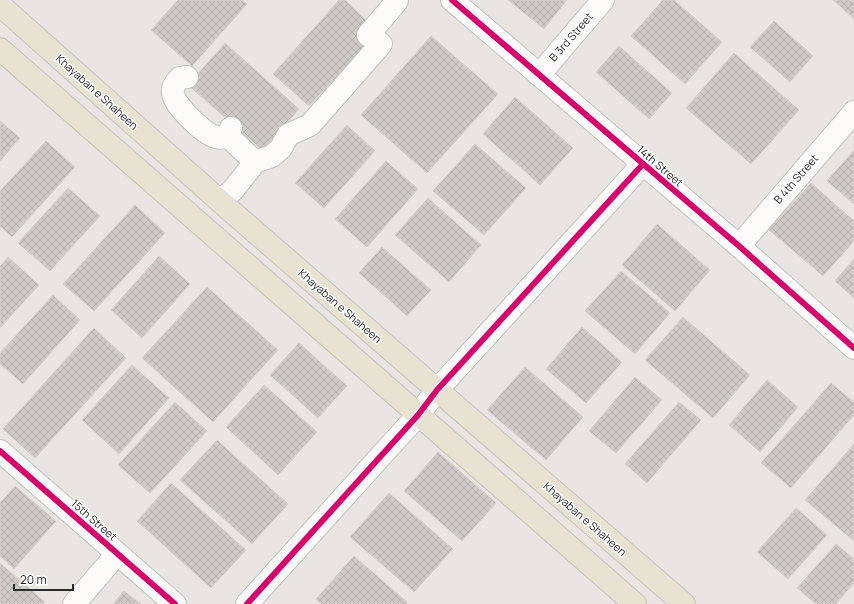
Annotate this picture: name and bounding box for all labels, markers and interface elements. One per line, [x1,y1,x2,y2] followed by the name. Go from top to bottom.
[545,9,596,64] street label: B 3rd Street
[53,51,142,133] street label: Khayaban e Shaheen
[634,142,686,190] street label: 14th Street
[770,151,821,207] street label: B 4th Street
[296,265,385,346] street label: Khayaban e Shaheen
[541,478,630,559] street label: Khayaban e Shaheen
[68,496,120,544] street label: 15th Street
[14,566,73,592] scale bar
[20,571,47,588] text: 20 m

